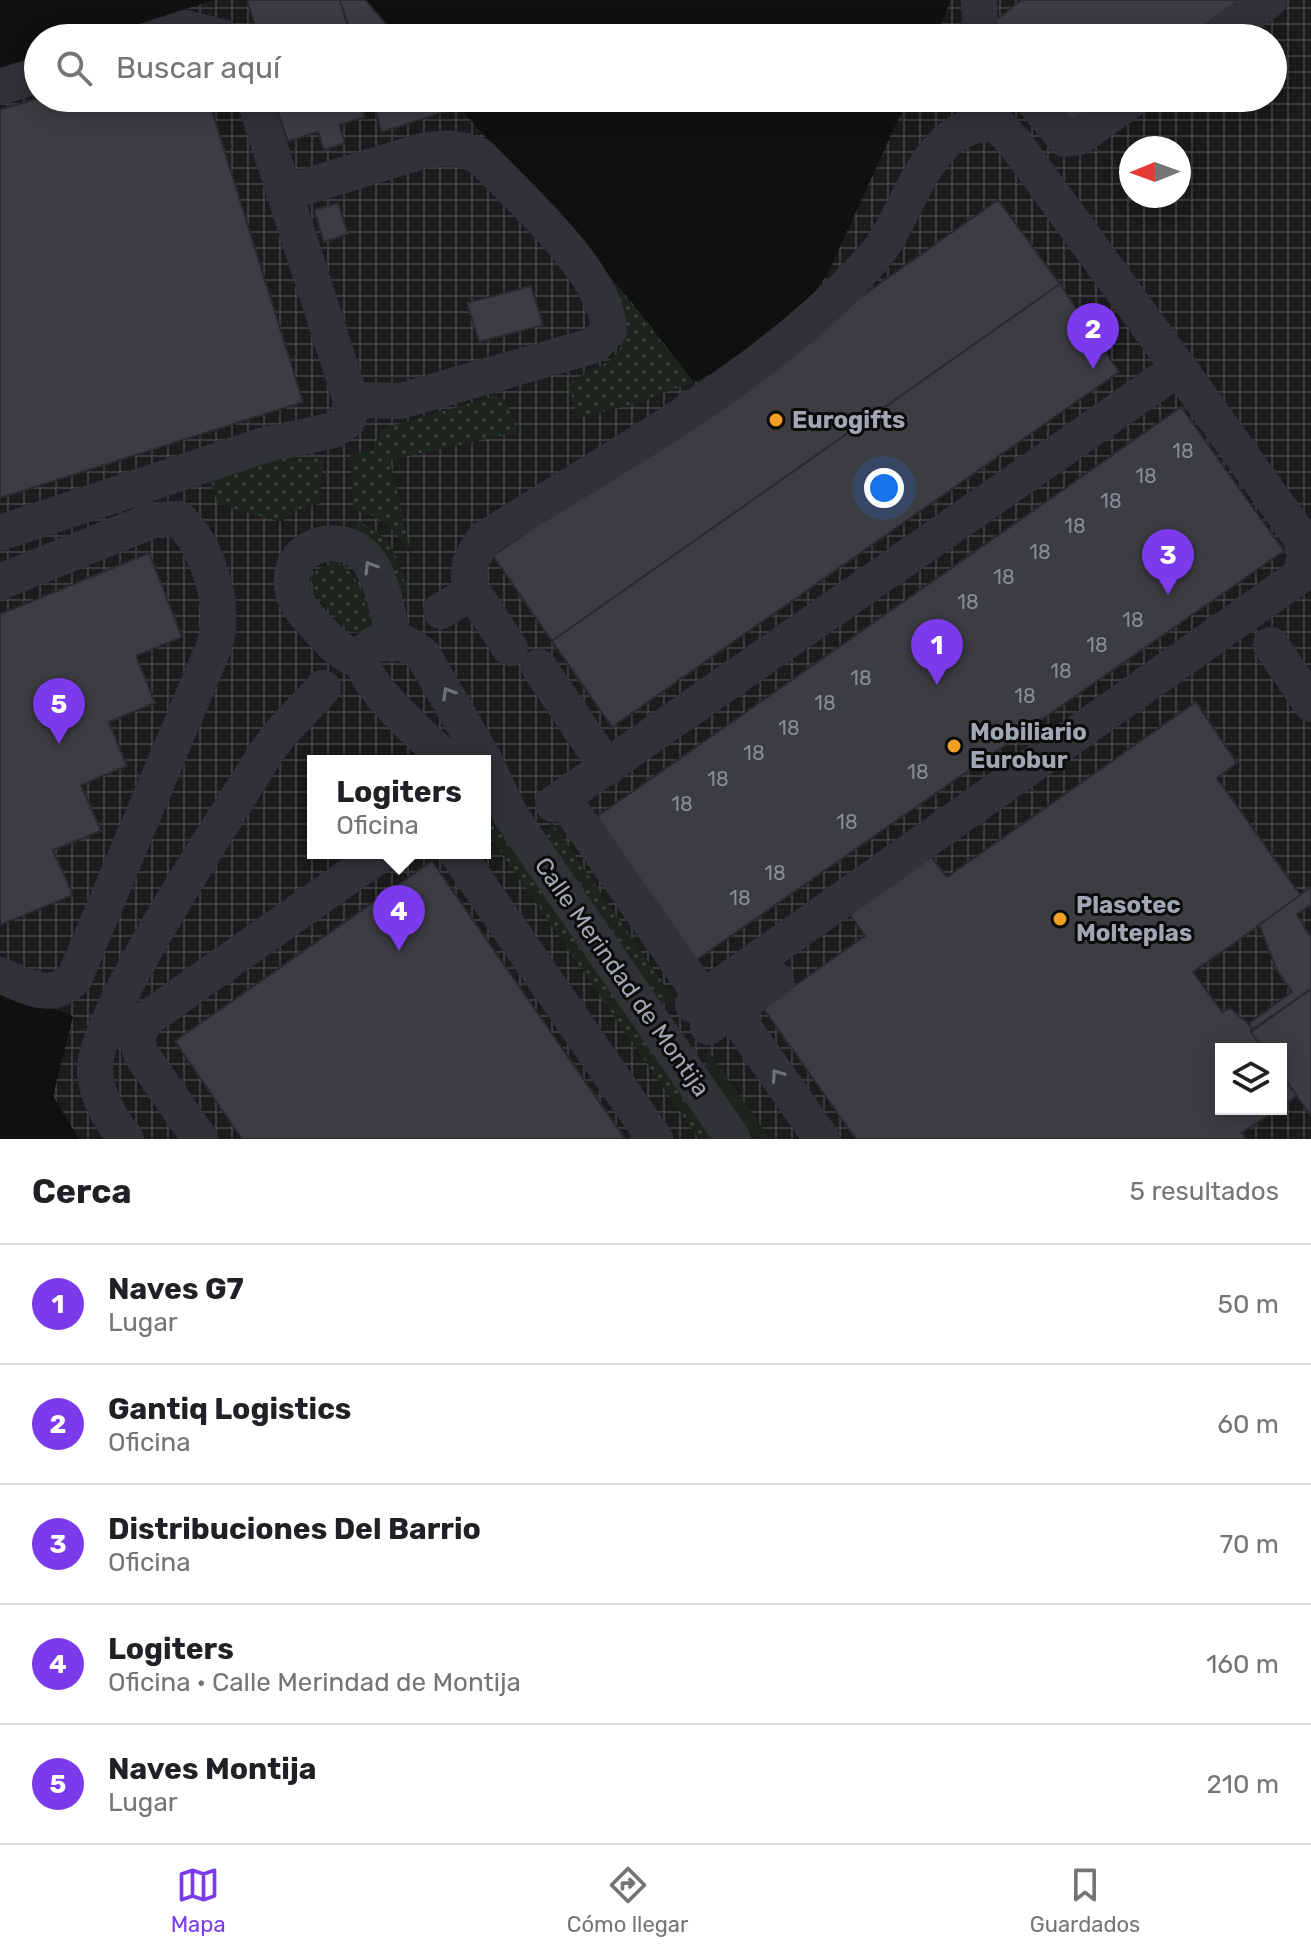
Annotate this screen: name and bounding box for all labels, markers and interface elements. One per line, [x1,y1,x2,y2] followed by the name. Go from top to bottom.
[24,24,1287,112] search box
[52,46,96,90] icon: search
[116,50,280,86] text: Buscar aquí
[1119,136,1191,208] north arrow
[1067,303,1119,369] pin: 2
[792,406,905,434] place label: Eurogifts
[767,411,785,429] marker: Eurogifts
[1172,439,1194,463] house number: 18
[1135,464,1157,488] house number: 18
[864,468,904,508] your location
[1100,489,1122,513] house number: 18
[1064,514,1086,538] house number: 18
[1142,529,1194,595] pin: 3
[1029,540,1051,564] house number: 18
[365,562,380,576] one-way arrow
[993,565,1015,589] house number: 18
[957,590,979,614] house number: 18
[1122,608,1144,632] house number: 18
[911,619,963,685] pin: 1
[1086,633,1108,657] house number: 18
[1050,659,1072,683] house number: 18
[850,666,872,690] house number: 18
[33,678,85,744] pin: 5
[1014,684,1036,708] house number: 18
[442,686,457,701] one-way arrow
[814,691,836,715] house number: 18
[778,716,800,740] house number: 18
[970,718,1087,774] place label: Mobiliario Eurobur
[945,737,963,755] marker: Mobiliario Eurobur
[743,741,765,765] house number: 18
[307,755,491,859] popup
[907,760,929,784] house number: 18
[707,767,729,791] house number: 18
[336,774,462,810] text: Logiters
[671,792,693,816] house number: 18
[336,810,419,841] text: Oficina
[836,810,858,834] house number: 18
[529,852,715,1102] street label: Calle Merindad de Montija
[764,861,786,885] house number: 18
[373,885,425,951] pin: 4
[729,886,751,910] house number: 18
[1076,891,1192,947] place label: Plasotec Molteplas
[1051,910,1069,928] marker: Plasotec Molteplas
[1215,1043,1287,1115] map controls
[1215,1043,1287,1115] button: layers
[772,1070,787,1084] one-way arrow
[32,1171,131,1212] text: Cerca
[1130,1176,1279,1207] text: 5 resultados
[108,1271,244,1307] text: Naves G7
[52,1289,64,1320] text: 1
[1218,1289,1279,1320] text: 50 m
[108,1307,178,1338] text: Lugar
[108,1391,351,1427] text: Gantiq Logistics
[50,1409,66,1440] text: 2
[1217,1409,1279,1440] text: 60 m
[108,1427,191,1458] text: Oficina
[108,1511,481,1547] text: Distribuciones Del Barrio
[49,1529,67,1560] text: 3
[1220,1529,1279,1560] text: 70 m
[108,1547,191,1578] text: Oficina
[108,1631,234,1667] text: Logiters
[49,1649,67,1680] text: 4
[1206,1649,1279,1680] text: 160 m
[108,1667,521,1698] text: Oficina · Calle Merindad de Montija
[108,1751,317,1787] text: Naves Montija
[50,1769,66,1800] text: 5
[1207,1769,1279,1800] text: 210 m
[108,1787,178,1818] text: Lugar
[171,1863,226,1938] tab: Mapa
[567,1863,688,1938] tab: Cómo llegar
[1030,1863,1140,1938] tab: Guardados

